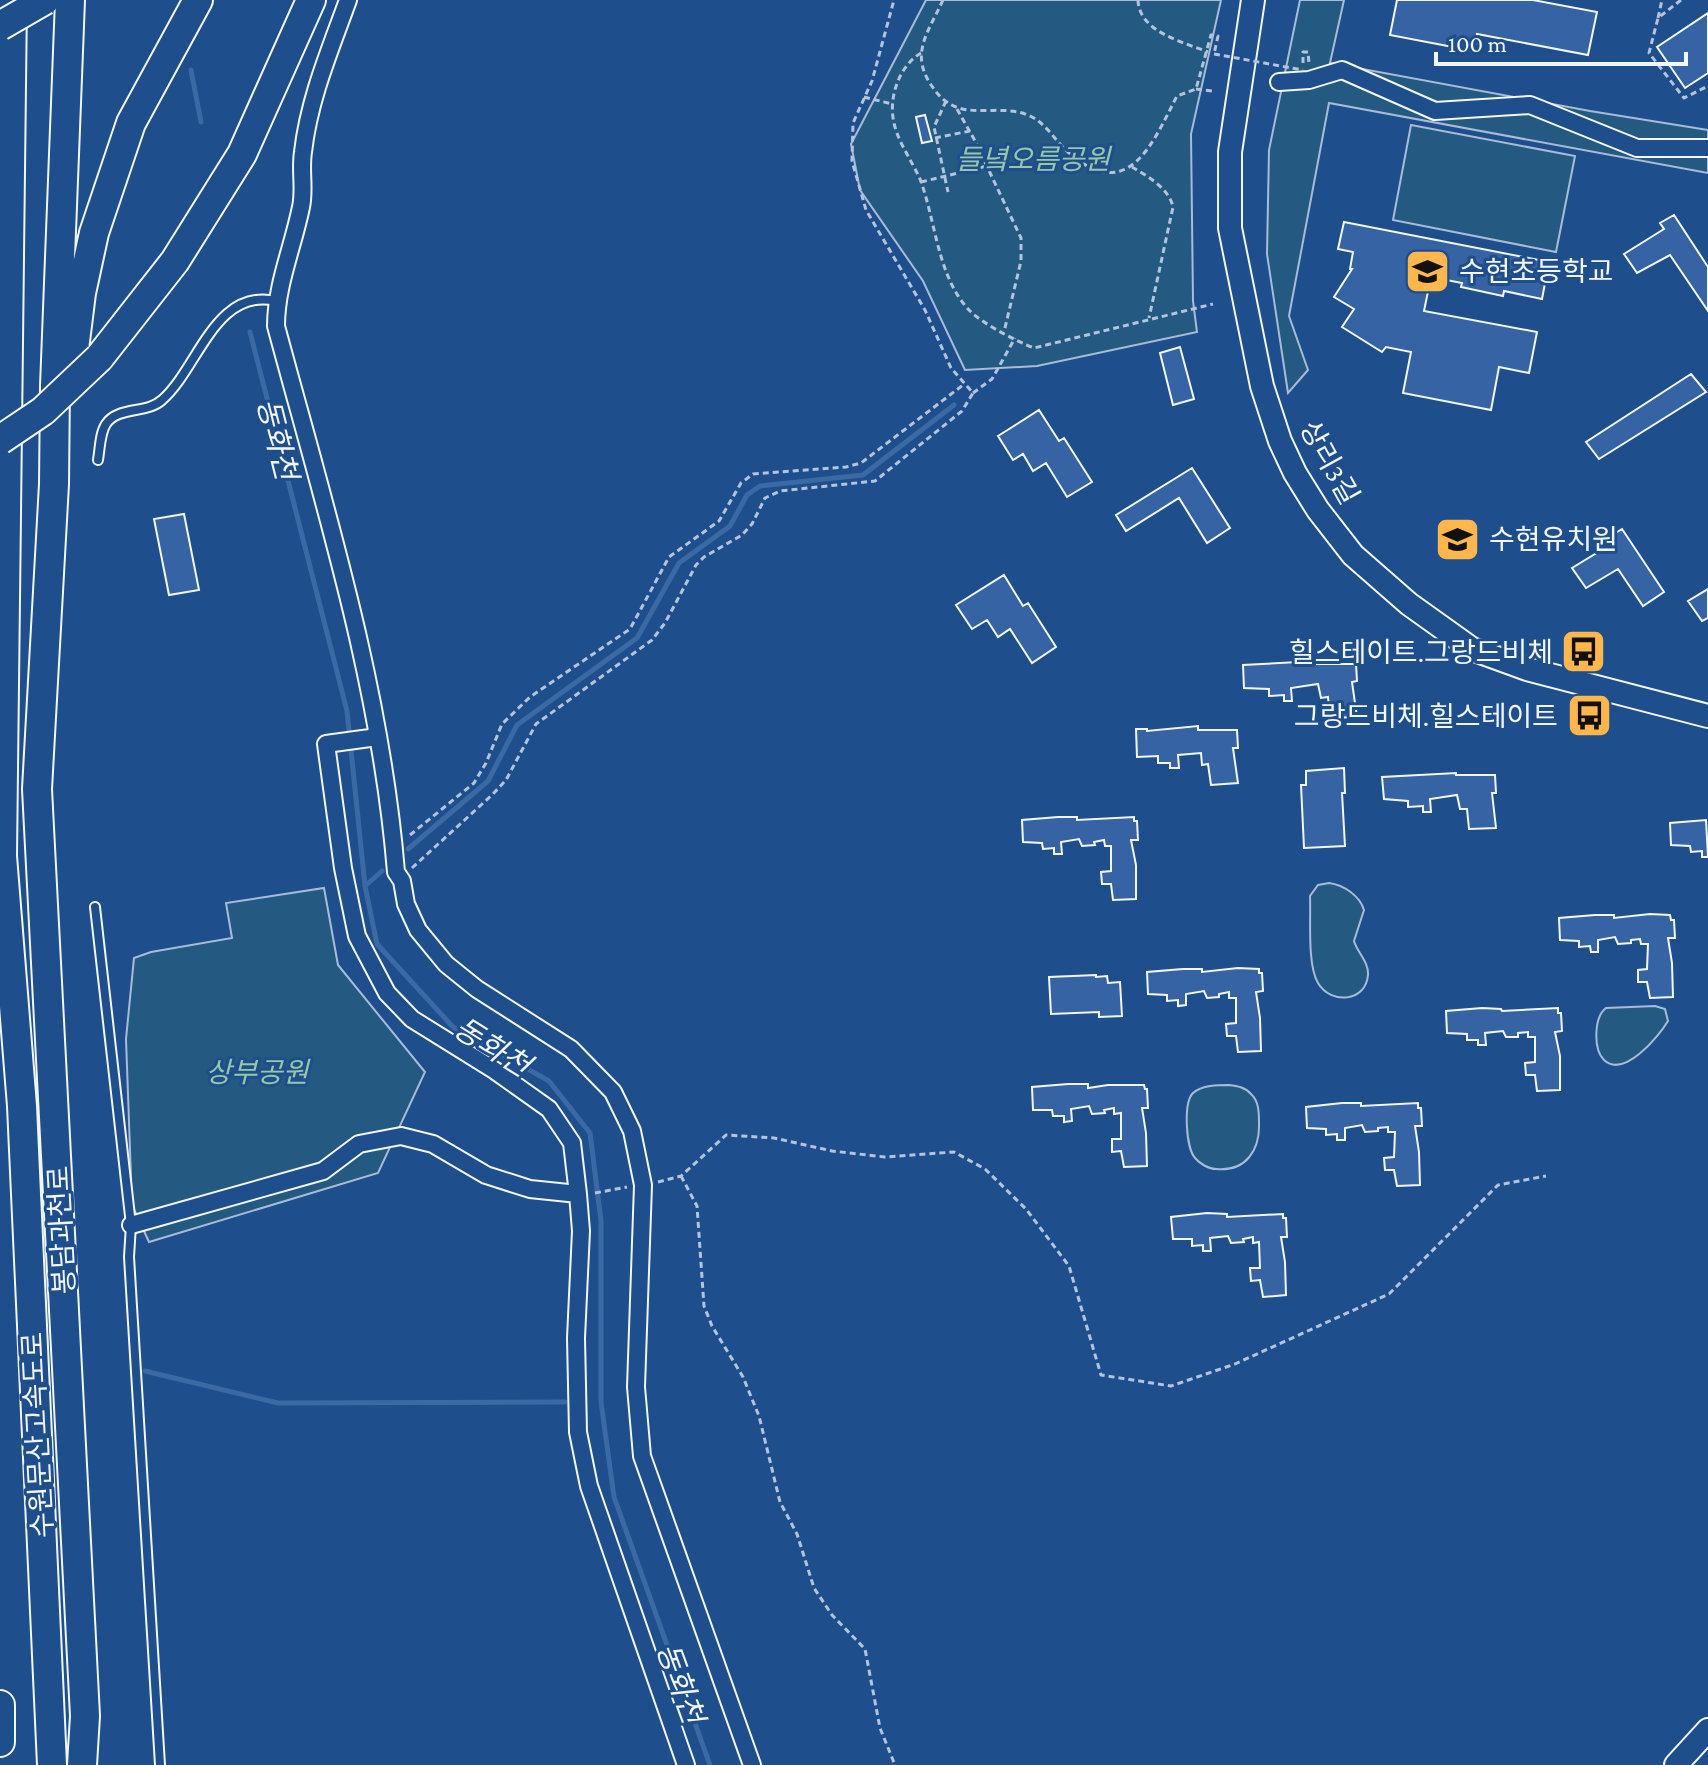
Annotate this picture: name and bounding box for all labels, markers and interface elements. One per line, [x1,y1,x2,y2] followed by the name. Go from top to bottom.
[1436,16,1686,66] scale bar
[1448,30,1507,57] text: 100 m
[956,144,1113,175] park label: 들녘오름공원
[1404,247,1452,295] school or university icon: 수현초등학교
[1459,256,1614,287] place label: 수현초등학교
[251,395,304,486] water label: 동화천
[1294,415,1365,509] street label: 상리3길
[1434,515,1482,563] school or university icon: 수현유치원
[1489,524,1618,555] place label: 수현유치원
[1560,628,1608,676] bus stop icon: 힐스테이트.그랑드비체
[1289,637,1553,668] place label: 힐스테이트.그랑드비체
[1565,692,1613,740] bus stop icon: 그랑드비체.힐스테이트
[1294,701,1558,732] place label: 그랑드비체.힐스테이트
[448,1011,539,1084] water label: 동화천
[205,1057,311,1088] park label: 상부공원
[43,1165,80,1295] street label: 봉담과천로
[17,1331,58,1539] street label: 수원문산고속도로
[651,1638,711,1731] water label: 동화천

